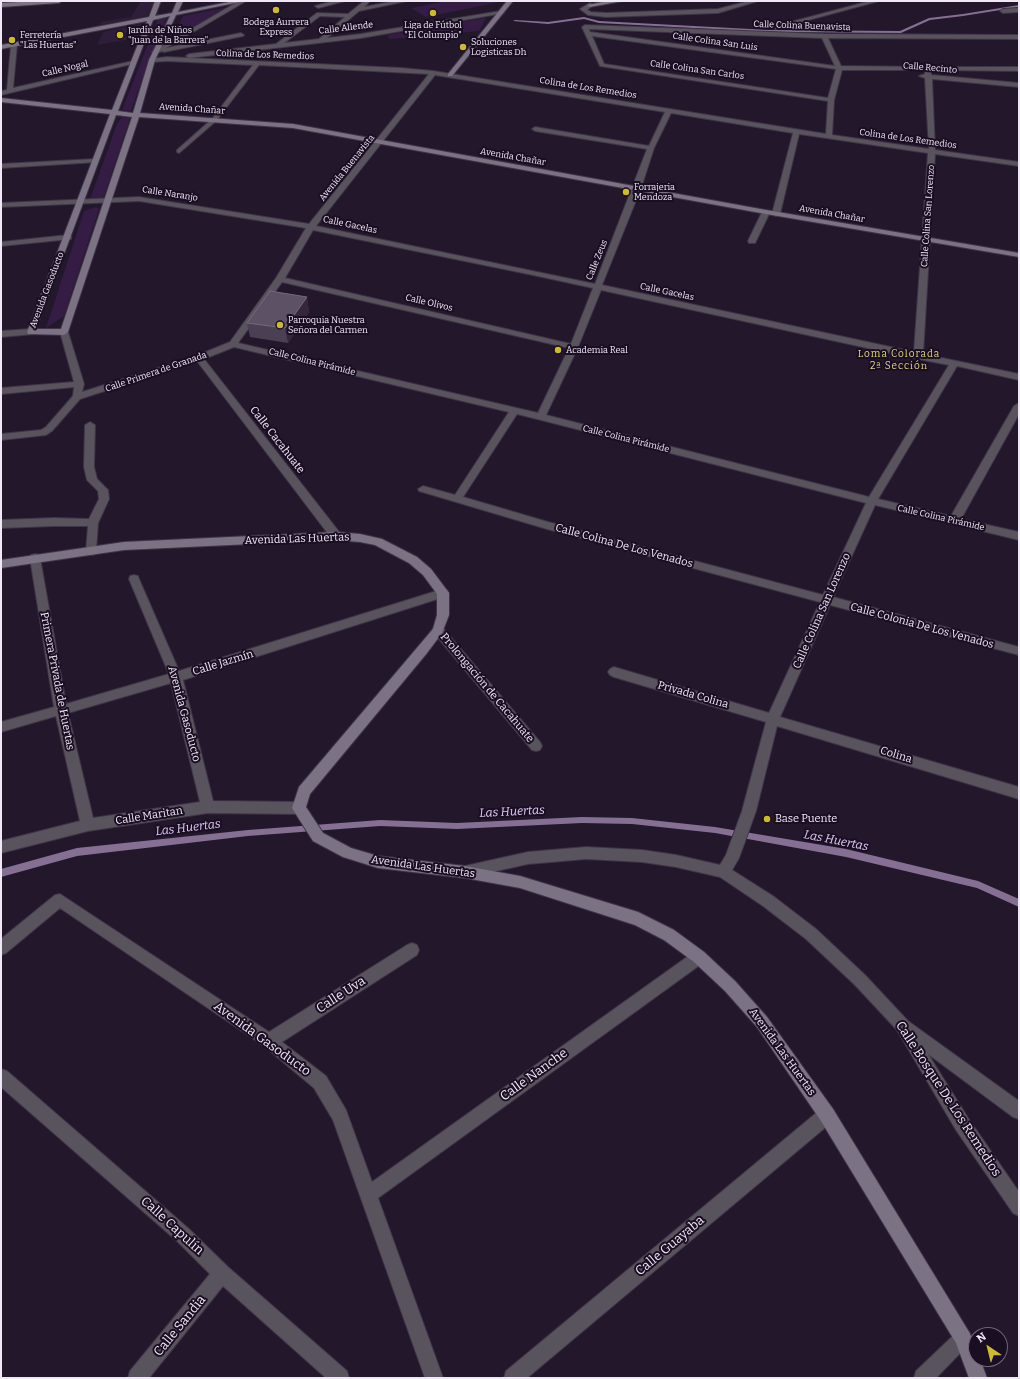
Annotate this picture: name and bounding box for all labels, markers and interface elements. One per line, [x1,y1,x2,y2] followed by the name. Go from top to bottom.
[271,5,281,15] marker: Bodega Aurrera Express
[428,8,438,18] marker: Liga de Fútbol "El Columpio"
[243,17,309,38] place label: Bodega Aurrera Express
[318,19,374,37] street label: Calle Allende
[753,19,851,33] street label: Calle Colina Buenavista
[404,20,462,41] place label: Liga de Fútbol "El Columpio"
[128,25,208,46] place label: Jardín de Niños "Juan de la Barrera"
[20,30,76,51] place label: Ferretería "Las Huertas"
[115,30,125,40] marker: Jardín de Niños "Juan de la Barrera"
[672,31,758,53] street label: Calle Colina San Luis
[7,35,17,45] marker: Ferretería "Las Huertas"
[471,37,526,58] place label: Soluciones Logisticas Dh
[458,42,468,52] marker: Soluciones Logisticas Dh
[216,48,314,62] street label: Colina de Los Remedios
[41,58,89,80] street label: Calle Nogal
[649,58,745,82] street label: Calle Colina San Carlos
[902,60,958,76] street label: Calle Recinto
[539,75,637,101] street label: Colina de Los Remedios
[158,101,226,117] street label: Avenida Chañar
[859,127,957,151] street label: Colina de Los Remedios
[317,133,377,203] street label: Avenida Buenavista
[479,146,547,168] street label: Avenida Chañar
[919,165,937,267] street label: Calle Colina San Lorenzo
[634,182,675,203] place label: Forrajeria Mendoza
[141,184,199,204] street label: Calle Naranjo
[621,187,631,197] marker: Forrajeria Mendoza
[798,203,866,225] street label: Avenida Chañar
[322,214,378,236] street label: Calle Gacelas
[584,238,610,282] street label: Calle Zeus
[28,251,66,329] street label: Avenida Gasoducto
[639,281,695,303] street label: Calle Gacelas
[404,292,454,314] street label: Calle Olivos
[288,315,368,336] place label: Parroquia Nuestra Señora del Carmen
[275,320,285,330] marker: Parroquia Nuestra Señora del Carmen
[553,345,563,355] marker: Academia Real
[566,345,628,355] place label: Academia Real
[268,346,356,378] street label: Calle Colina Pirámide
[858,348,940,372] district label: Loma Colorada 2ª Sección
[104,350,208,394] street label: Calle Primera de Granada
[247,404,307,476] street label: Calle Cacahuate
[582,423,670,455] street label: Calle Colina Pirámide
[896,503,986,533] street label: Calle Colina Pirámide
[554,521,694,571] street label: Calle Colina De Los Venados
[244,531,350,547] street label: Avenida Las Huertas
[791,551,853,671] street label: Calle Colina San Lorenzo
[849,600,995,652] street label: Calle Colonia De Los Venados
[37,611,77,751] street label: Primera Privada de Huertas
[437,631,537,745] street label: Prolongación de Cacahuate
[191,647,255,679] street label: Calle Jazmín
[165,665,203,763] street label: Avenida Gasoducto
[656,679,730,711] street label: Privada Colina
[879,744,913,766] street label: Colina
[479,803,545,821] water label: Las Huertas
[114,804,184,828] street label: Calle Maritan
[775,812,837,826] place label: Base Puente
[762,814,772,824] marker: Base Puente
[155,817,221,839] water label: Las Huertas
[803,828,869,854] water label: Las Huertas
[370,853,476,881] street label: Avenida Las Huertas
[313,973,369,1017] street label: Calle Uva
[210,999,314,1079] street label: Avenida Gasoducto
[746,1006,818,1098] street label: Avenida Las Huertas
[892,1018,1004,1180] street label: Calle Bosque De Los Remedios
[497,1045,571,1105] street label: Calle Nanche
[137,1194,207,1258] street label: Calle Capulín
[632,1213,708,1279] street label: Calle Guayaba
[151,1292,209,1360] street label: Calle Sandia
[968,1327,1008,1367] north arrow
[974,1330,989,1345] text: N

